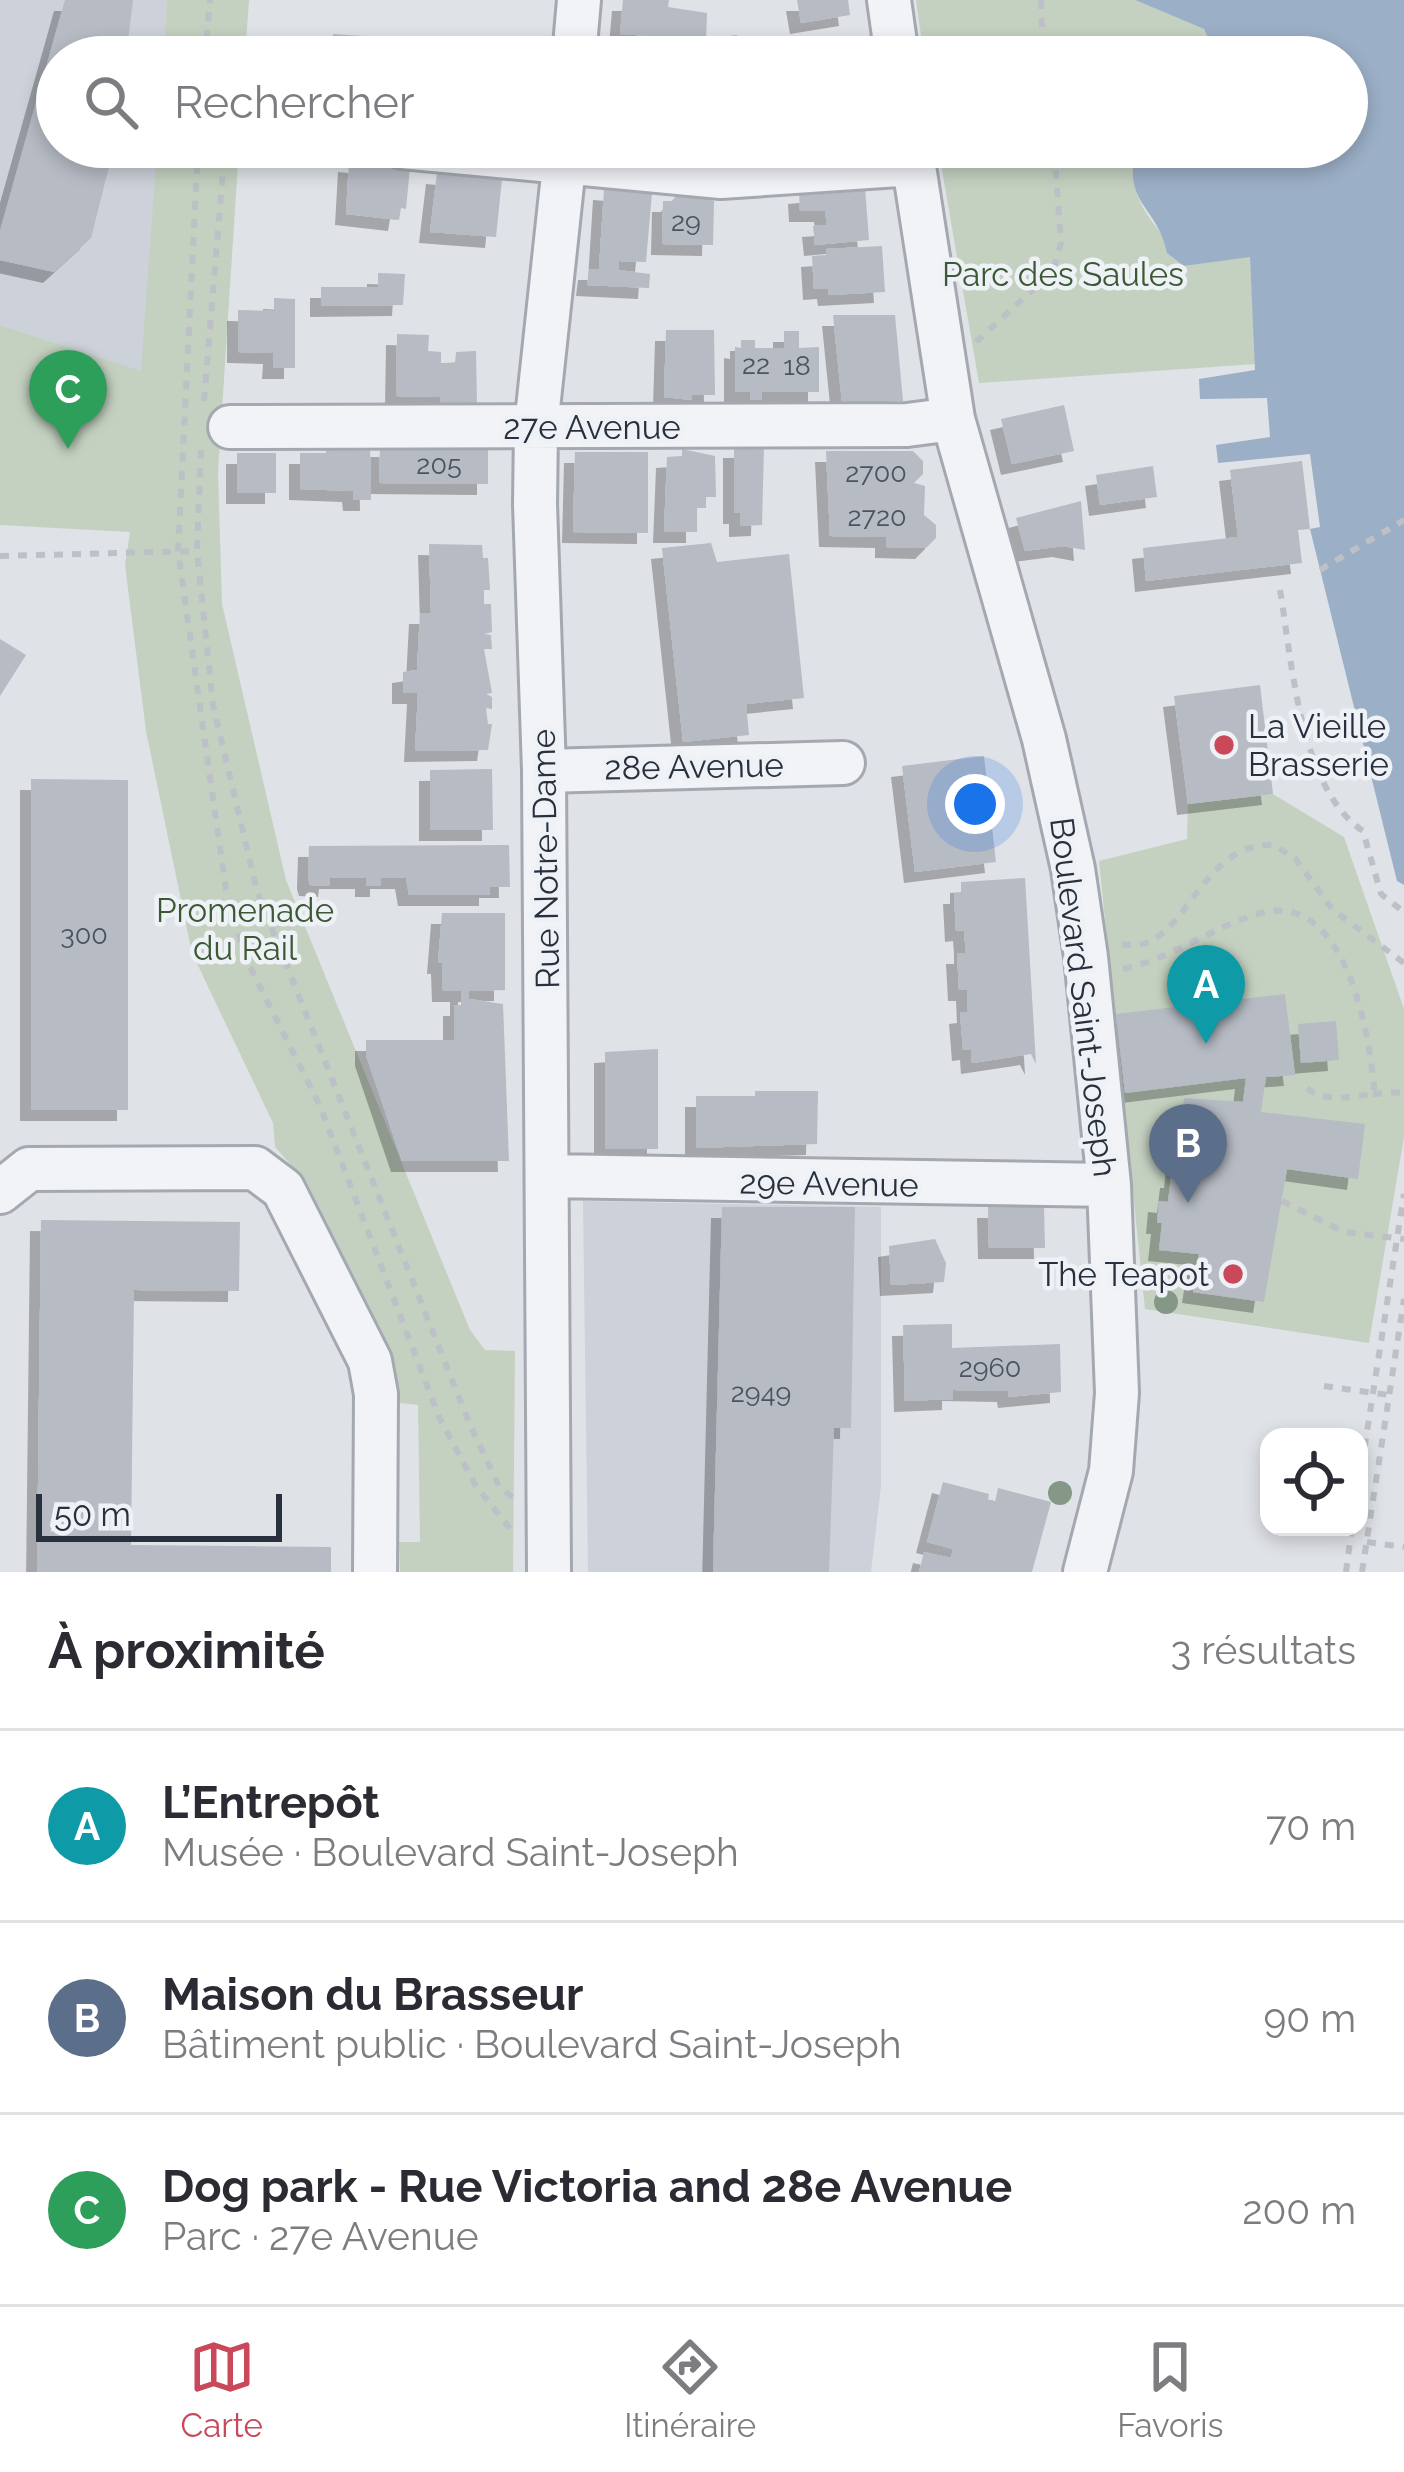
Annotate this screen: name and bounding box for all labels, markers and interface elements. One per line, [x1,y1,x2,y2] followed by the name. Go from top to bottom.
[36,36,1368,168] search box
[78,69,144,135] icon: search
[174,76,415,129] text: Rechercher
[671,206,701,237] house number: 29
[942,255,1184,294] park label: Parc des Saules
[742,349,770,380] house number: 22
[29,350,107,449] pin: C
[783,350,811,381] house number: 18
[503,408,681,447] street label: 27e Avenue
[416,449,462,480] house number: 205
[845,457,907,488] house number: 2700
[847,501,907,532] house number: 2720
[1248,707,1389,784] place label: La Vieille Brasserie
[524,729,567,989] street label: Rue Notre-Dame
[1211,732,1237,758] marker: La Vieille Brasserie
[604,745,784,788] street label: 28e Avenue
[945,774,1005,834] your location
[1042,815,1125,1179] street label: Boulevard Saint-Joseph
[156,891,334,968] park label: Promenade du Rail
[60,919,108,950] house number: 300
[1167,945,1245,1044] pin: A
[1149,1104,1227,1203] pin: B
[739,1162,919,1205] street label: 29e Avenue
[1038,1255,1209,1294] place label: The Teapot
[1220,1261,1246,1287] marker: The Teapot
[959,1352,1021,1383] house number: 2960
[731,1377,791,1408] house number: 2949
[1260,1428,1368,1536] map controls
[1260,1428,1368,1536] button: locate
[36,1488,282,1541] scale bar
[54,1495,131,1534] text: 50 m
[48,1620,325,1680] text: À proximité
[1171,1627,1356,1673] text: 3 résultats
[162,1776,380,1829] text: L’Entrepôt
[74,1803,100,1849] text: A
[1266,1803,1356,1849] text: 70 m
[162,1829,739,1875] text: Musée · Boulevard Saint-Joseph
[162,1968,583,2021] text: Maison du Brasseur
[74,1995,100,2041] text: B
[1263,1995,1356,2041] text: 90 m
[162,2021,902,2067] text: Bâtiment public · Boulevard Saint-Joseph
[162,2160,1012,2213] text: Dog park - Rue Victoria and 28e Avenue
[74,2187,100,2233] text: C
[1242,2187,1356,2233] text: 200 m
[162,2213,479,2259] text: Parc · 27e Avenue
[181,2334,263,2445] tab: Carte
[624,2334,756,2445] tab: Itinéraire
[1117,2334,1223,2445] tab: Favoris

